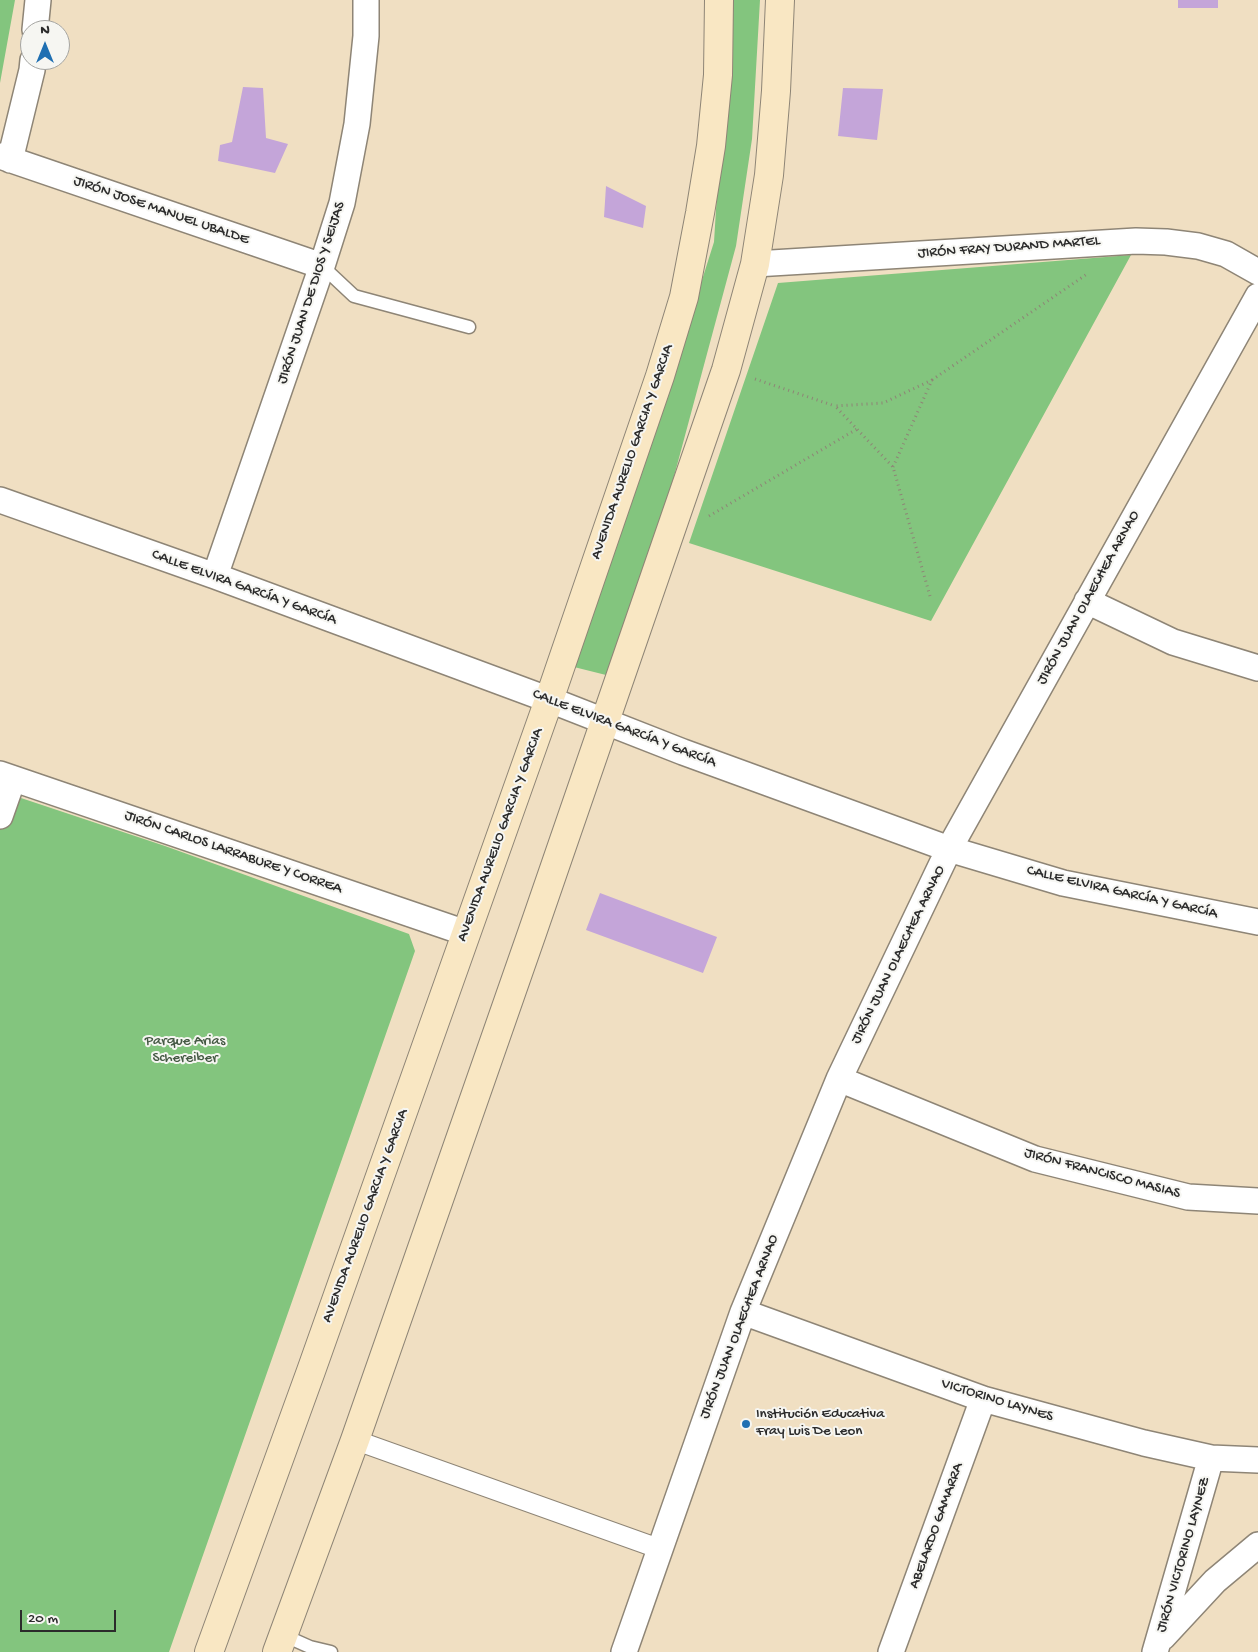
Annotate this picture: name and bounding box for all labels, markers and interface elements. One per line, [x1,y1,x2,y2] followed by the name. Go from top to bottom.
[20,20,70,70] north arrow
[40,22,50,39] text: N
[71,172,251,250] street label: JIRÓN JOSE MANUEL UBALDE
[274,200,350,386] street label: JIRÓN JUAN DE DIOS Y SEIJAS
[917,233,1101,263] street label: JIRÓN FRAY DURAND MARTEL
[588,342,678,562] street label: AVENIDA AURELIO GARCIA Y GARCIA
[1034,508,1144,688] street label: JIRÓN JUAN OLAECHEA ARNAO
[149,546,339,630] street label: CALLE ELVIRA GARCÍA Y GARCÍA
[530,686,718,772] street label: CALLE ELVIRA GARCÍA Y GARCÍA
[454,726,548,944] street label: AVENIDA AURELIO GARCIA Y GARCIA
[122,807,344,899] street label: JIRÓN CARLOS LARRABURE Y CORREA
[1025,862,1219,924] street label: CALLE ELVIRA GARCÍA Y GARCÍA
[848,863,950,1047] street label: JIRÓN JUAN OLAECHEA ARNAO
[145,1033,225,1068] park label: Parque Arias Schereiber
[319,1107,413,1325] street label: AVENIDA AURELIO GARCIA Y GARCIA
[1022,1144,1182,1204] street label: JIRÓN FRANCISCO MASIAS
[696,1232,784,1422] street label: JIRÓN JUAN OLAECHEA ARNAO
[939,1375,1055,1427] street label: VICTORINO LAYNES
[756,1406,885,1441] place label: Institución Educativa Fray Luis De Leon
[740,1418,752,1430] marker: Institución Educativa Fray Luis De Leon
[906,1461,968,1591] street label: ABELARDO GAMARRA
[1153,1475,1215,1635] street label: JIRÓN VICTORINO LAYNEZ
[22,1600,119,1632] scale bar
[28,1610,58,1628] text: 20 m

